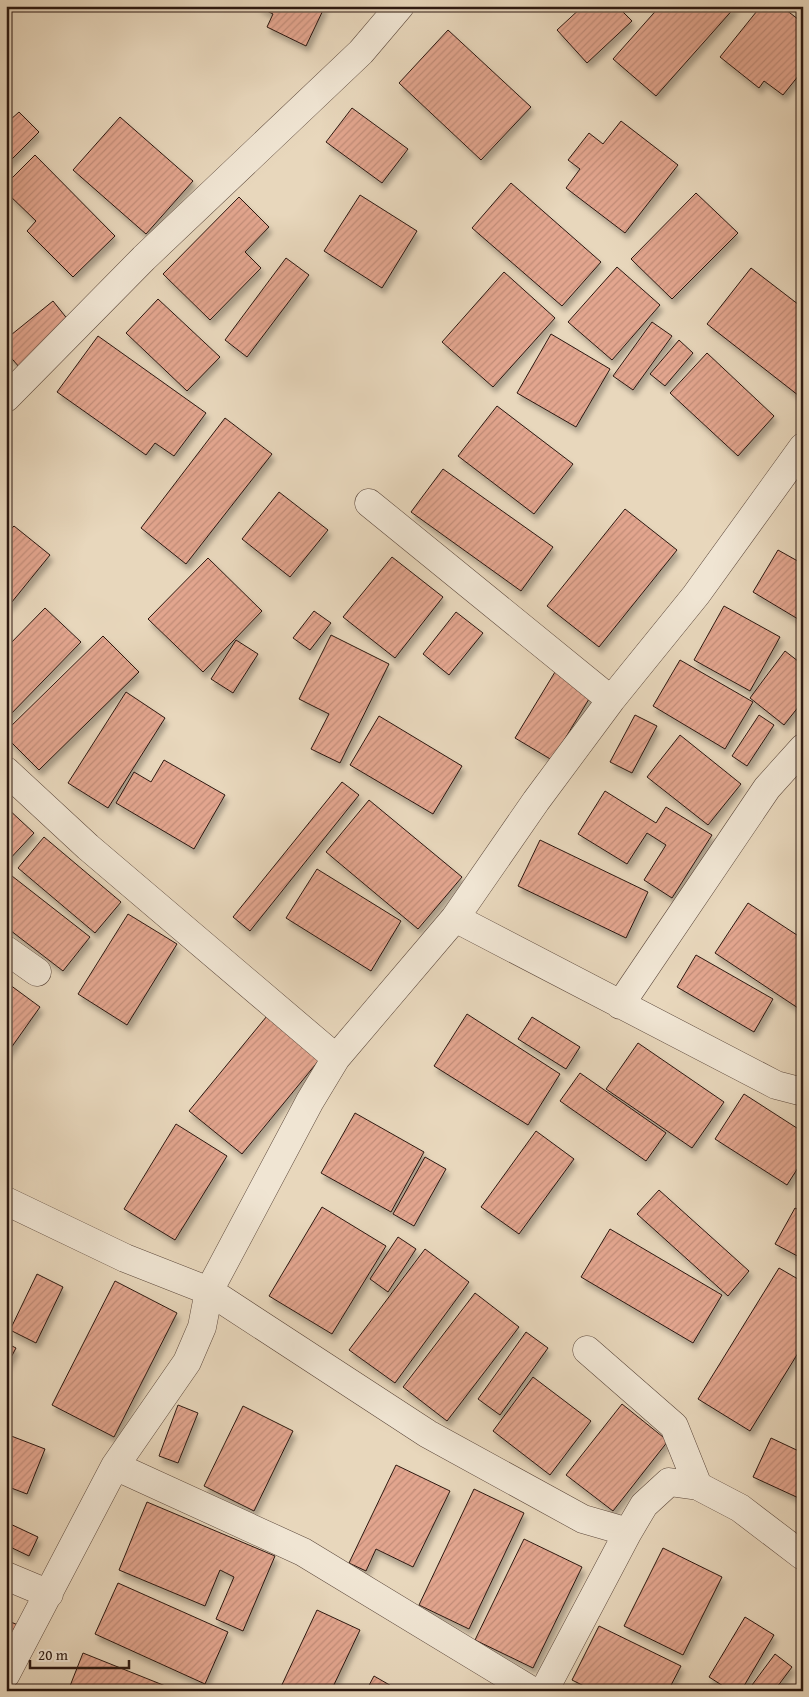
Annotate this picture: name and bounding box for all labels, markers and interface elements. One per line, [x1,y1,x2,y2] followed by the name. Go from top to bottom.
[30,1637,129,1669] scale bar
[38,1644,69,1665] text: 20 m

